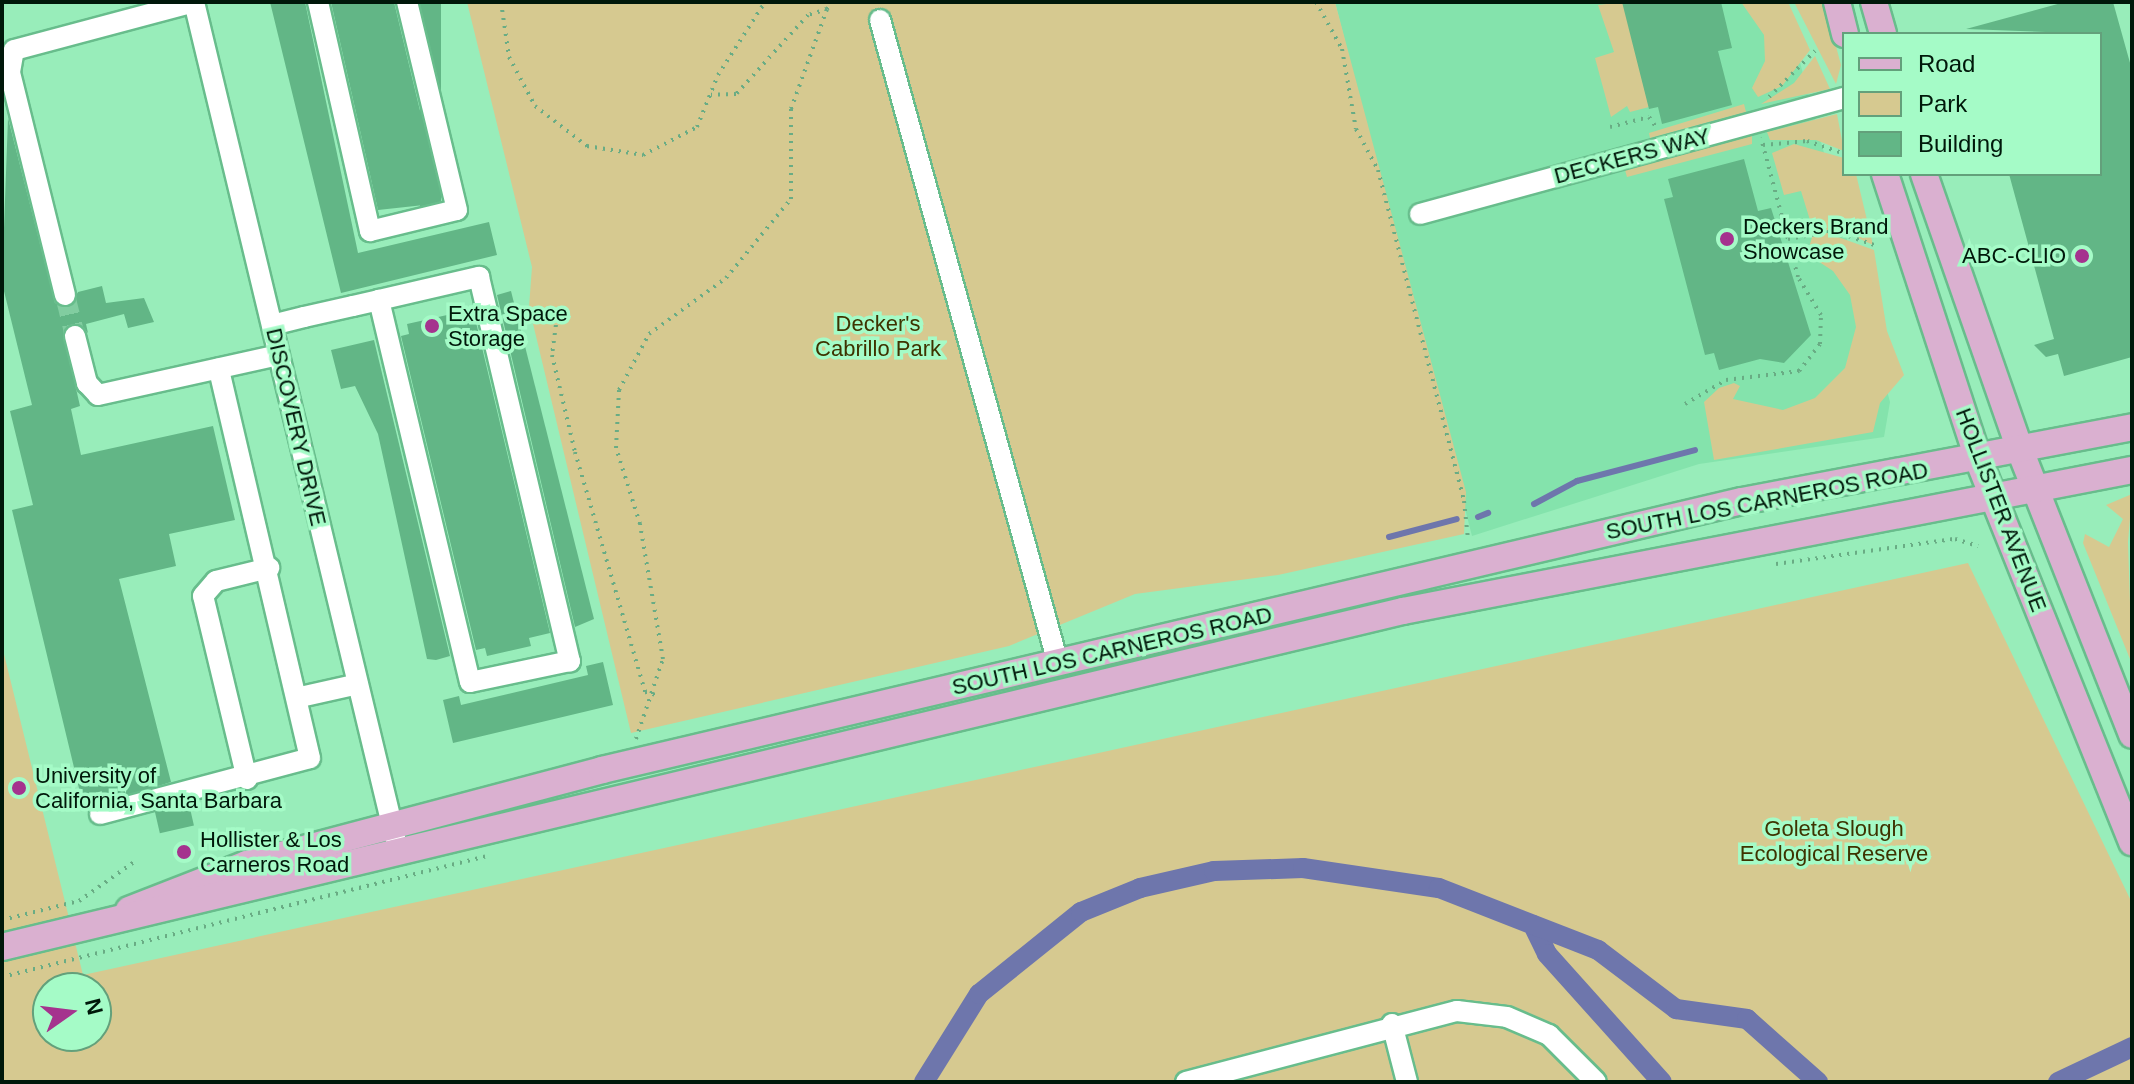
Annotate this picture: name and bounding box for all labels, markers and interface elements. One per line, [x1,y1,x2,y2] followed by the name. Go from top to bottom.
[1842,32,2102,176] legend
[1918,50,1975,77] text: Road
[1918,90,1967,117] text: Park
[1551,123,1713,189] street label: DECKERS WAY
[1918,130,2003,157] text: Building
[1743,213,1889,264] place label: Deckers Brand Showcase
[1718,230,1736,248] marker: Deckers Brand Showcase
[1962,243,2066,269] place label: ABC-CLIO
[2073,247,2091,265] marker: ABC-CLIO
[448,300,568,352] place label: Extra Space Storage
[815,310,941,362] park label: Decker's Cabrillo Park
[423,317,441,335] marker: Extra Space Storage
[260,325,332,529] street label: DISCOVERY DRIVE
[1950,404,2052,616] street label: HOLLISTER AVENUE
[1604,457,1930,545] street label: SOUTH LOS CARNEROS ROAD
[949,601,1275,701] street label: SOUTH LOS CARNEROS ROAD
[35,762,282,814] place label: University of California, Santa Barbara
[10,779,28,797] marker: University of California, Santa Barbara
[1740,815,1928,866] park label: Goleta Slough Ecological Reserve
[200,826,349,878] place label: Hollister & Los Carneros Road
[175,843,193,861] marker: Hollister & Los Carneros Road
[32,972,112,1052] north arrow
[80,996,108,1017] text: N

